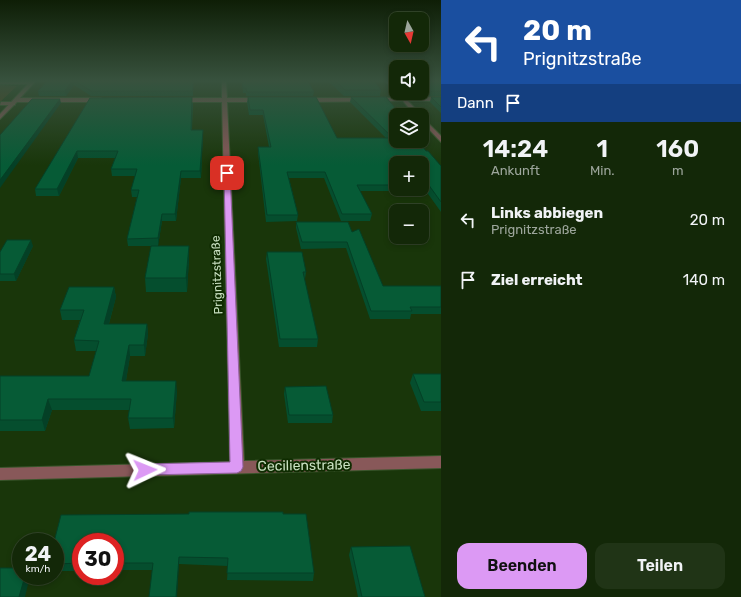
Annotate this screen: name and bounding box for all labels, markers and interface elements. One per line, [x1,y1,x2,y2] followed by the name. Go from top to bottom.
[389,12,429,52] north arrow
[389,12,429,244] map controls
[523,14,592,47] text: 20 m
[457,16,509,68] icon: left
[523,48,641,70] text: Prignitzstraße
[389,60,429,100] button: sound
[502,92,524,114] icon: arrive
[457,94,494,112] text: Dann
[389,108,429,148] button: layers
[483,135,548,163] text: 14:24
[597,135,608,163] text: 1
[656,135,699,163] text: 160
[210,156,244,190] pin
[389,156,429,196] button: +
[216,162,238,184] icon: arrive
[491,163,540,178] text: Ankunft
[590,163,615,178] text: Min.
[672,163,684,178] text: m
[389,204,429,244] button: −
[491,204,603,222] text: Links abbiegen
[457,209,479,231] icon: left
[690,211,725,229] text: 20 m
[491,222,577,237] text: Prignitzstraße
[209,235,225,315] street label: Prignitzstraße
[457,269,479,291] icon: arrive
[491,271,583,289] text: Ziel erreicht
[683,271,725,289] text: 140 m
[124,449,166,491] position arrow
[257,456,351,475] street label: Cecilienstraße
[72,533,124,585] speed limit sign: 30
[25,542,51,566] text: 24
[457,543,587,589] button: Beenden
[595,543,725,589] button: Teilen
[26,563,50,575] text: km/h

